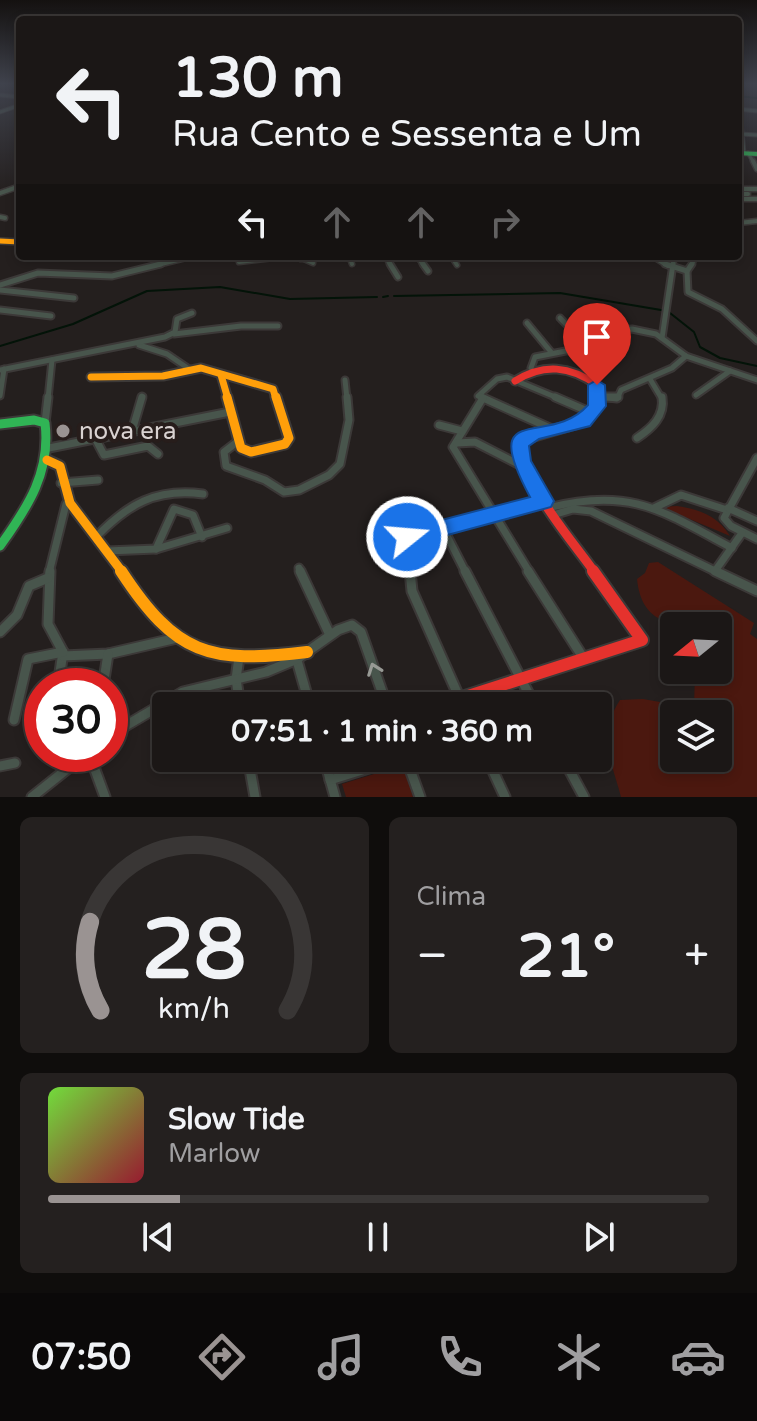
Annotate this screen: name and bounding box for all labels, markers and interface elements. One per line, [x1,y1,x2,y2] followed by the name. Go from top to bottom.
[172,45,343,112] text: 130 m
[40,48,144,152] icon: left
[172,113,642,156] text: Rua Cento e Sessenta e Um
[231,200,275,244] icon: left
[315,200,359,244] icon: ahead
[399,200,443,244] icon: ahead
[483,200,527,244] icon: right
[563,303,631,385] pin
[575,315,619,359] icon: arrive
[79,417,177,446] place label: nova era
[54,422,72,440] marker: nova era
[365,495,449,579] position arrow
[660,612,732,684] north arrow
[660,612,732,772] map controls
[367,663,384,677] one-way arrow
[24,668,128,772] speed limit sign: 30
[660,700,732,772] button: layers
[231,713,533,750] text: 07:51 · 1 min · 360 m
[417,881,486,912] text: Clima
[142,901,246,1001] text: 28
[517,921,615,993] text: 21°
[417,930,448,983] text: −
[684,930,709,983] text: +
[158,992,230,1026] text: km/h
[168,1101,305,1138] text: Slow Tide
[168,1138,260,1169] text: Marlow
[136,1215,180,1259] icon: previous
[356,1215,400,1259] icon: pause
[577,1215,621,1259] icon: next
[194,1329,250,1385] icon: directions
[313,1329,369,1385] icon: music
[432,1329,488,1385] icon: phone
[551,1329,607,1385] icon: climate
[670,1329,726,1385] icon: car
[31,1336,131,1379] text: 07:50

